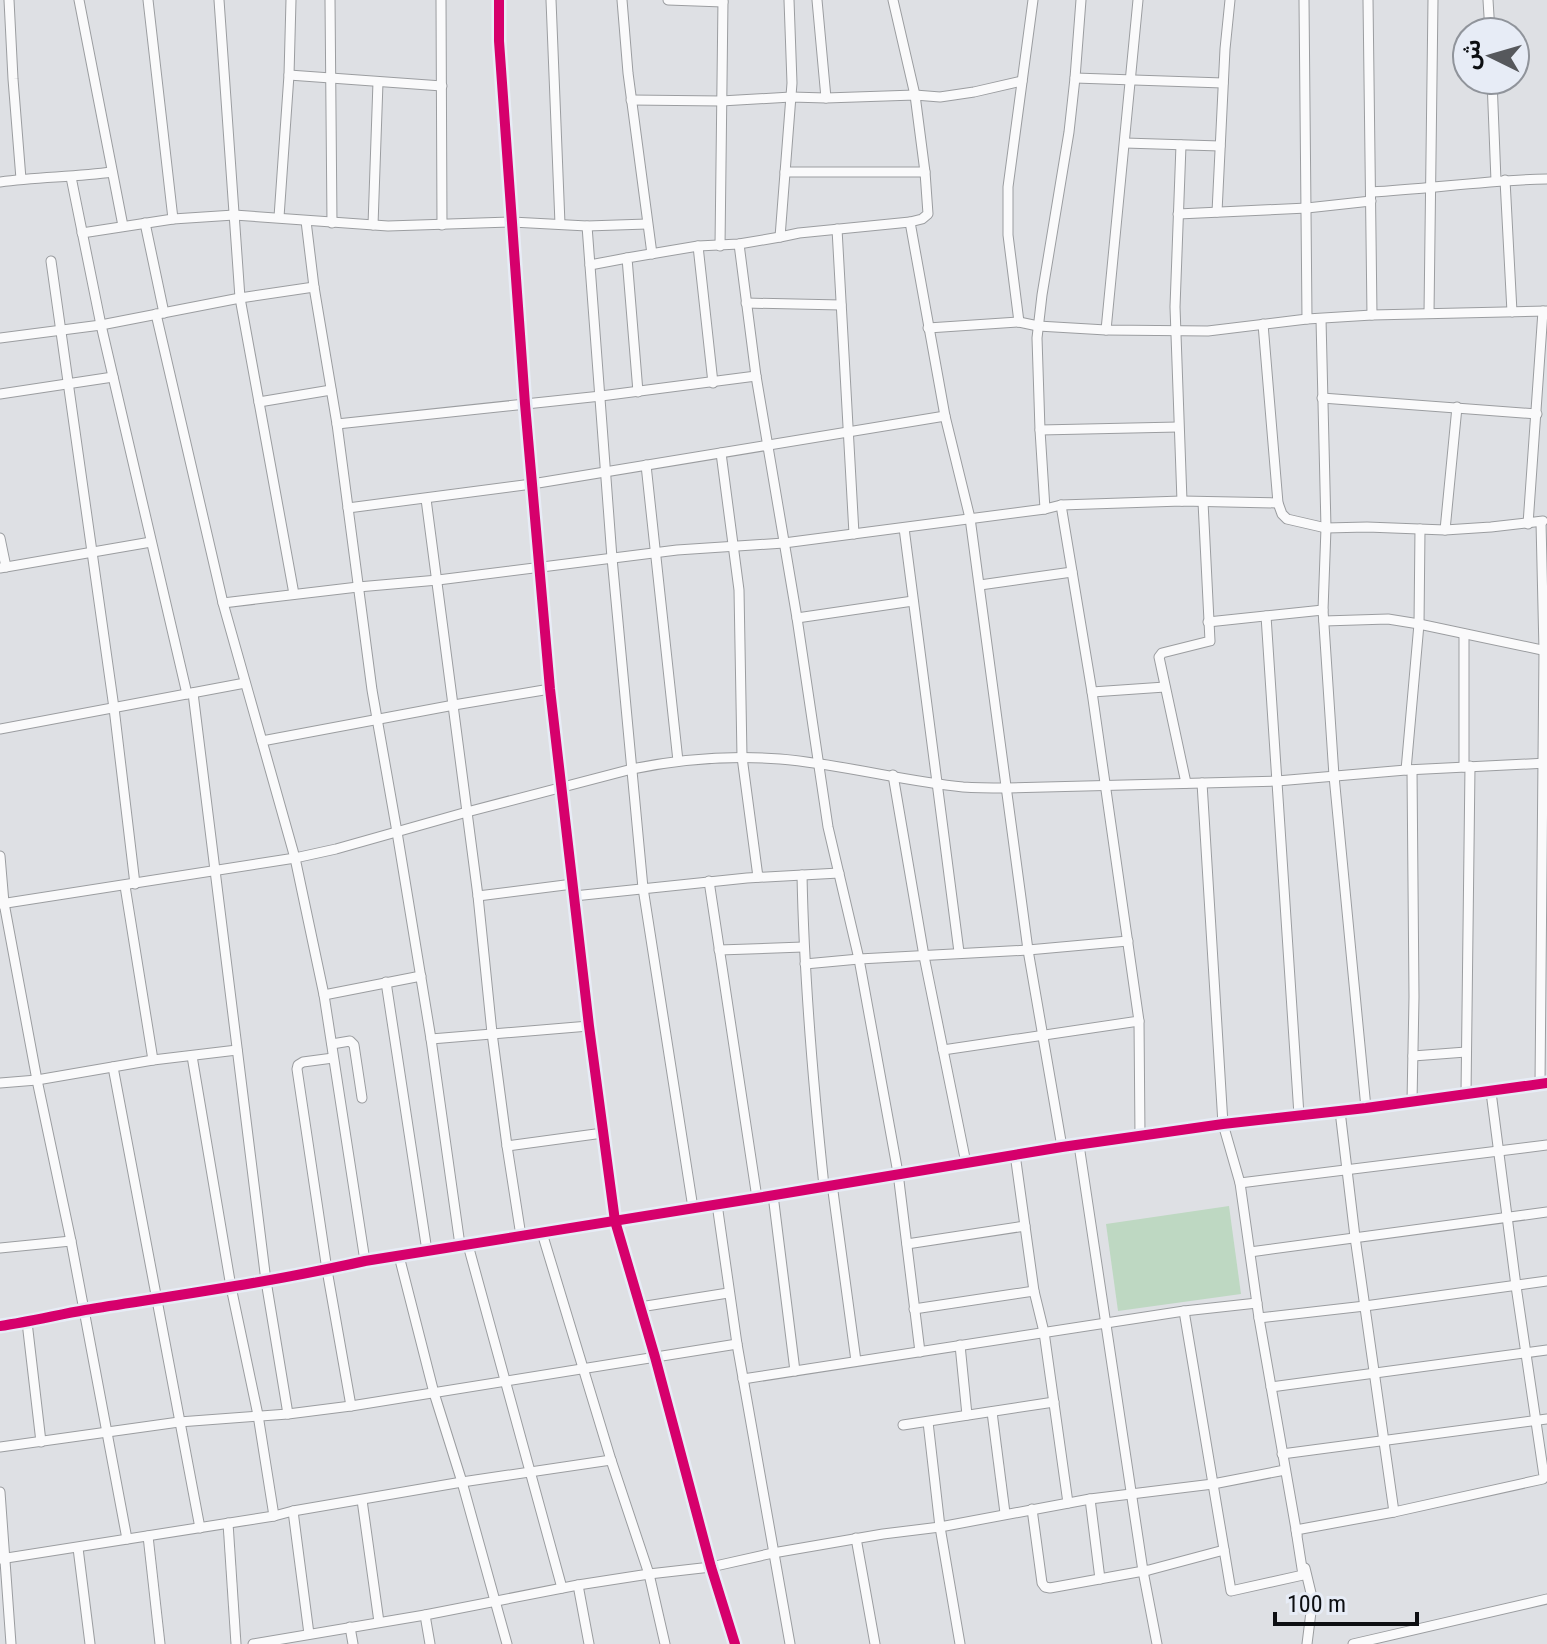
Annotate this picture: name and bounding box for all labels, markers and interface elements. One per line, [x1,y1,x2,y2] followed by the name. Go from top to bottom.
[1451,16,1531,96] north arrow
[1458,38,1485,70] text: ش
[1275,1576,1417,1626] scale bar
[1287,1590,1346,1618] text: 100 m

